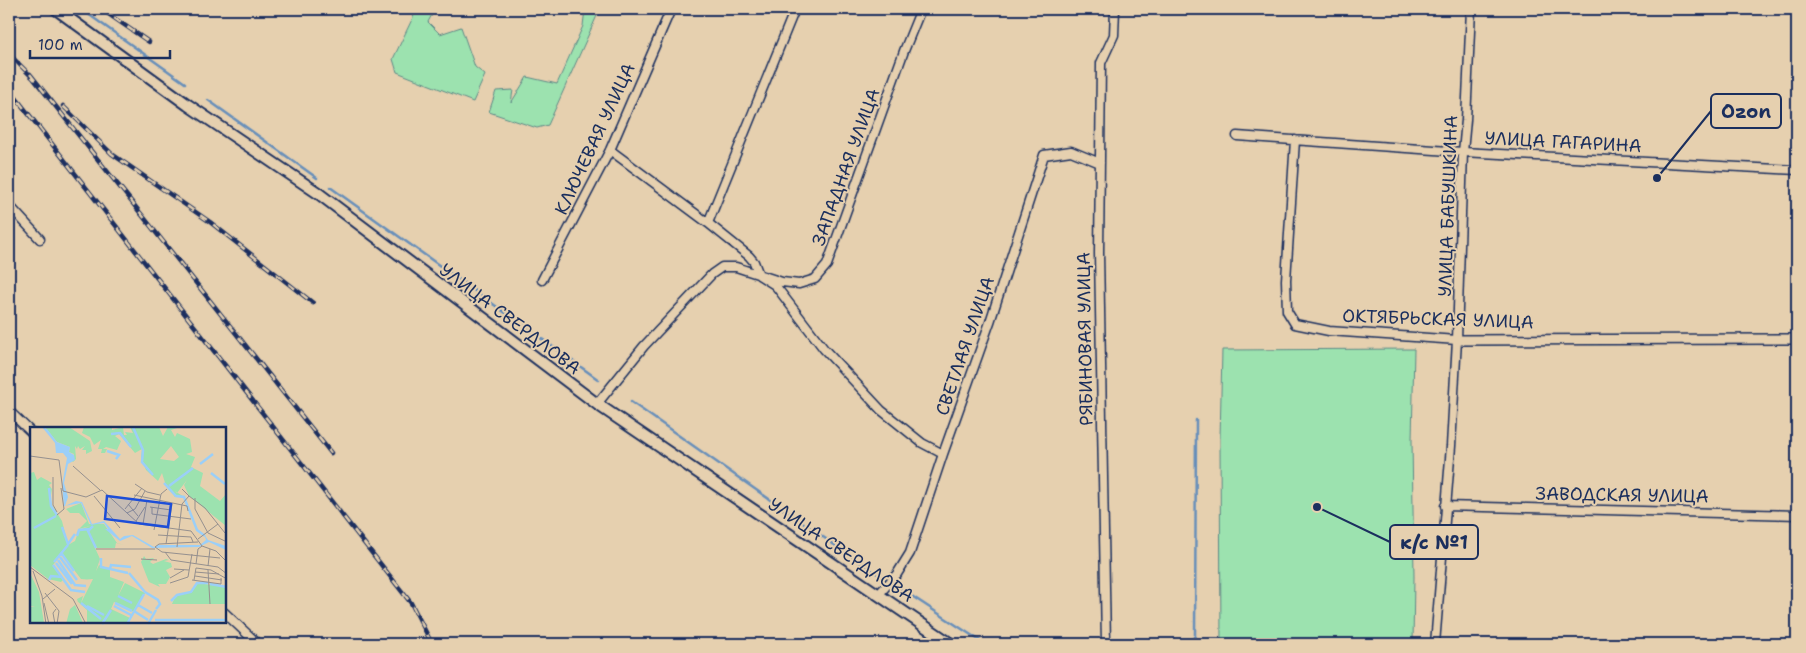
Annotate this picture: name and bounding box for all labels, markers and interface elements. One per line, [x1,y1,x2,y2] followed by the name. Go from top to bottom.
[30,28,170,60] scale bar
[38,35,83,55] text: 100 m
[549,59,641,219] street label: КЛЮЧЕВАЯ УЛИЦА
[806,85,886,249] street label: ЗАПАДНАЯ УЛИЦА
[1711,94,1781,128] callout: Ozon
[1721,99,1771,124] text: Ozon
[1433,115,1463,297] street label: УЛИЦА БАБУШКИНА
[1484,126,1642,158] street label: УЛИЦА ГАГАРИНА
[1071,252,1099,426] street label: РЯБИНОВАЯ УЛИЦА
[434,258,586,380] street label: УЛИЦА СВЕРДЛОВА
[930,273,1000,419] street label: СВЕТЛАЯ УЛИЦА
[1342,304,1534,334] street label: ОКТЯБРЬСКАЯ УЛИЦА
[30,427,226,623] inset map
[1535,481,1709,509] street label: ЗАВОДСКАЯ УЛИЦА
[763,492,919,608] street label: УЛИЦА СВЕРДЛОВА
[1390,525,1478,559] callout: к/с №1
[1400,530,1468,555] text: к/с №1

